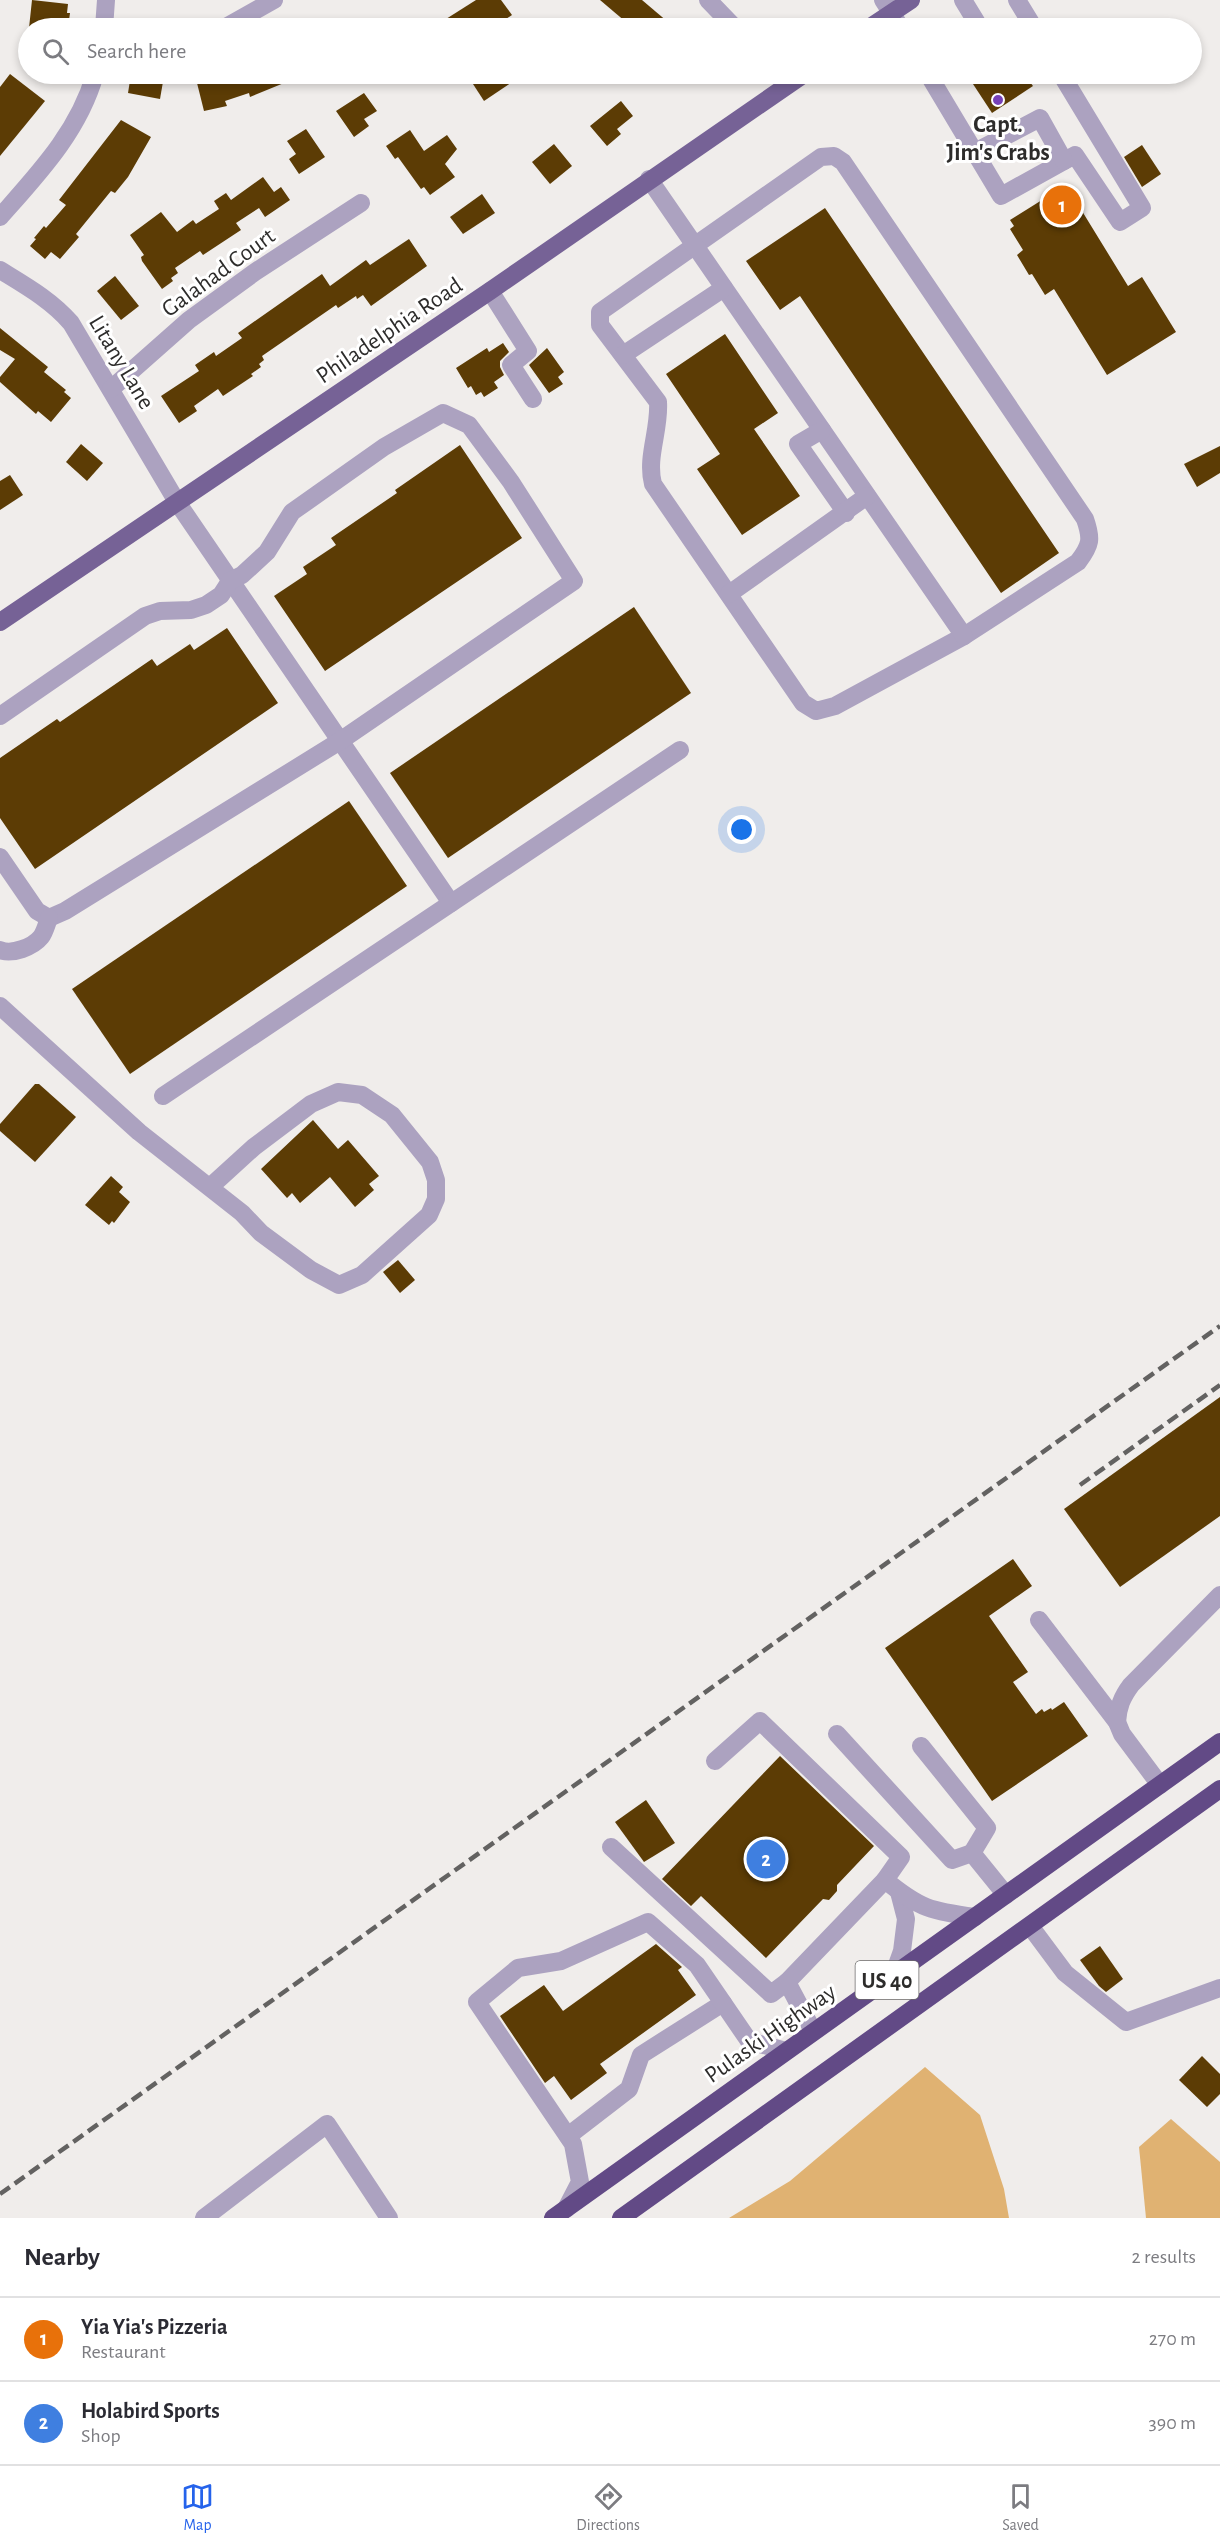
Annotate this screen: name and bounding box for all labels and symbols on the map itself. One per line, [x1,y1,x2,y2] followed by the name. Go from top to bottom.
[991,93,1005,107] marker: Capt. Jim's Crabs
[946,113,1050,165] place label: Capt. Jim's Crabs
[1042,182,1082,228] pin: 1
[158,224,280,322] street label: Galahad Court
[312,273,467,388] street label: Philadelphia Road
[84,311,158,414] street label: Litany Lane
[727,815,756,844] your location
[746,1836,786,1882] pin: 2
[856,1961,918,1999] road number: US 40
[701,1980,840,2088] street label: Pulaski Highway

